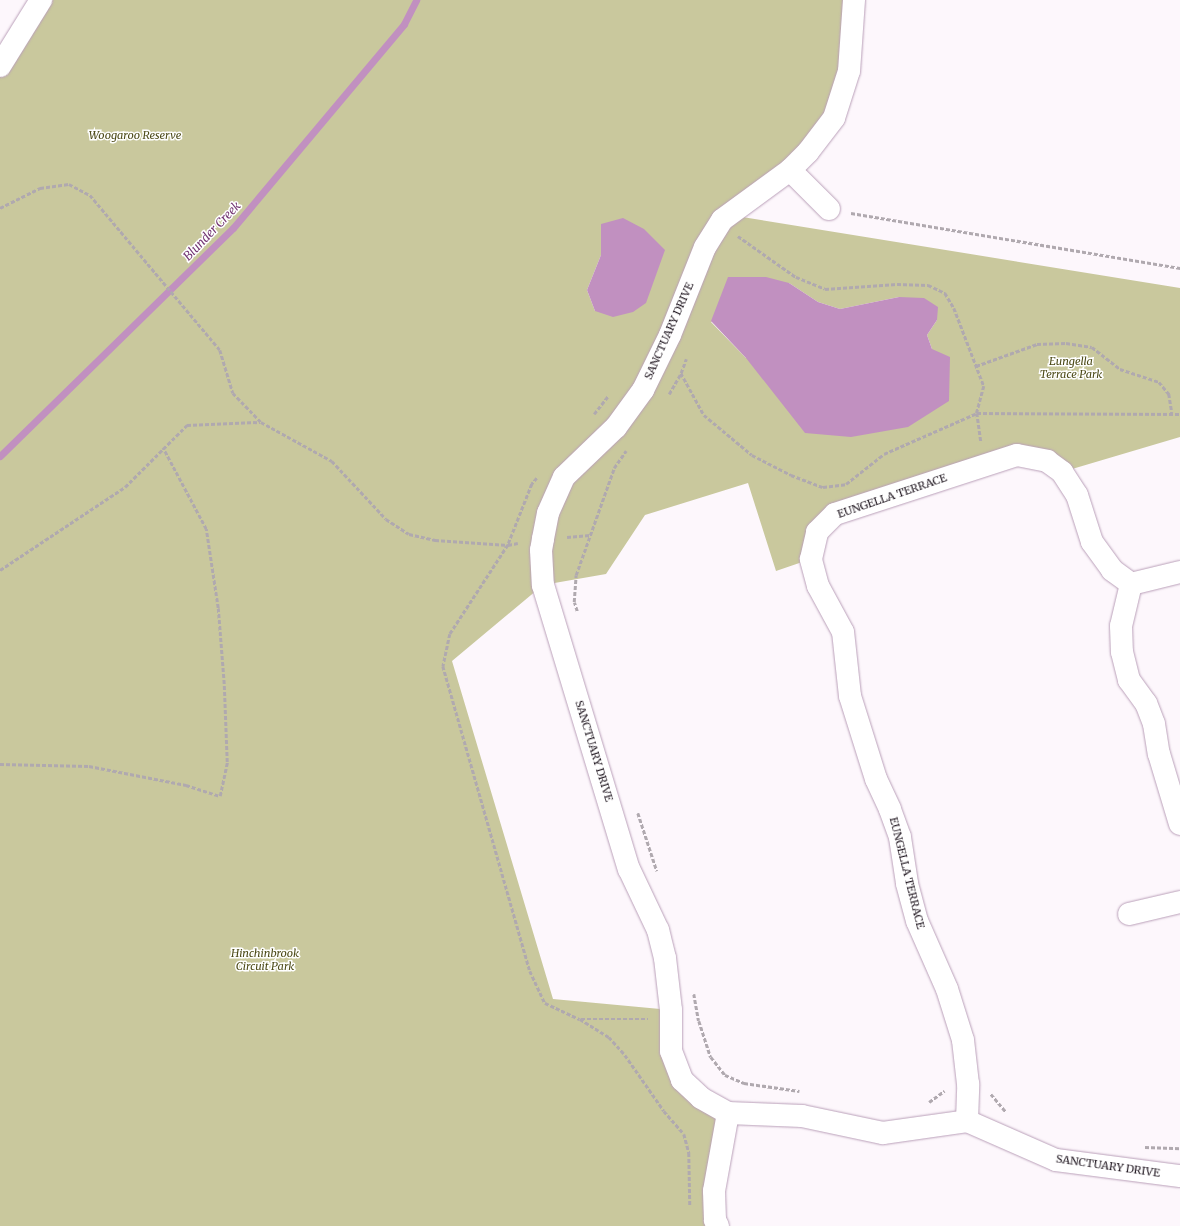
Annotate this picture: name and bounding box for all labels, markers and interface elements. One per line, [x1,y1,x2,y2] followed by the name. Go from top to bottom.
[89,128,181,142] park label: Woogaroo Reserve
[180,199,244,263] water label: Blunder Creek
[642,280,696,382] street label: SANCTUARY DRIVE
[1040,355,1102,381] park label: Eungella Terrace Park
[836,471,948,521] street label: EUNGELLA TERRACE
[572,699,616,803] street label: SANCTUARY DRIVE
[887,816,927,930] street label: EUNGELLA TERRACE
[231,947,299,973] park label: Hinchinbrook Circuit Park
[1055,1152,1161,1180] street label: SANCTUARY DRIVE

